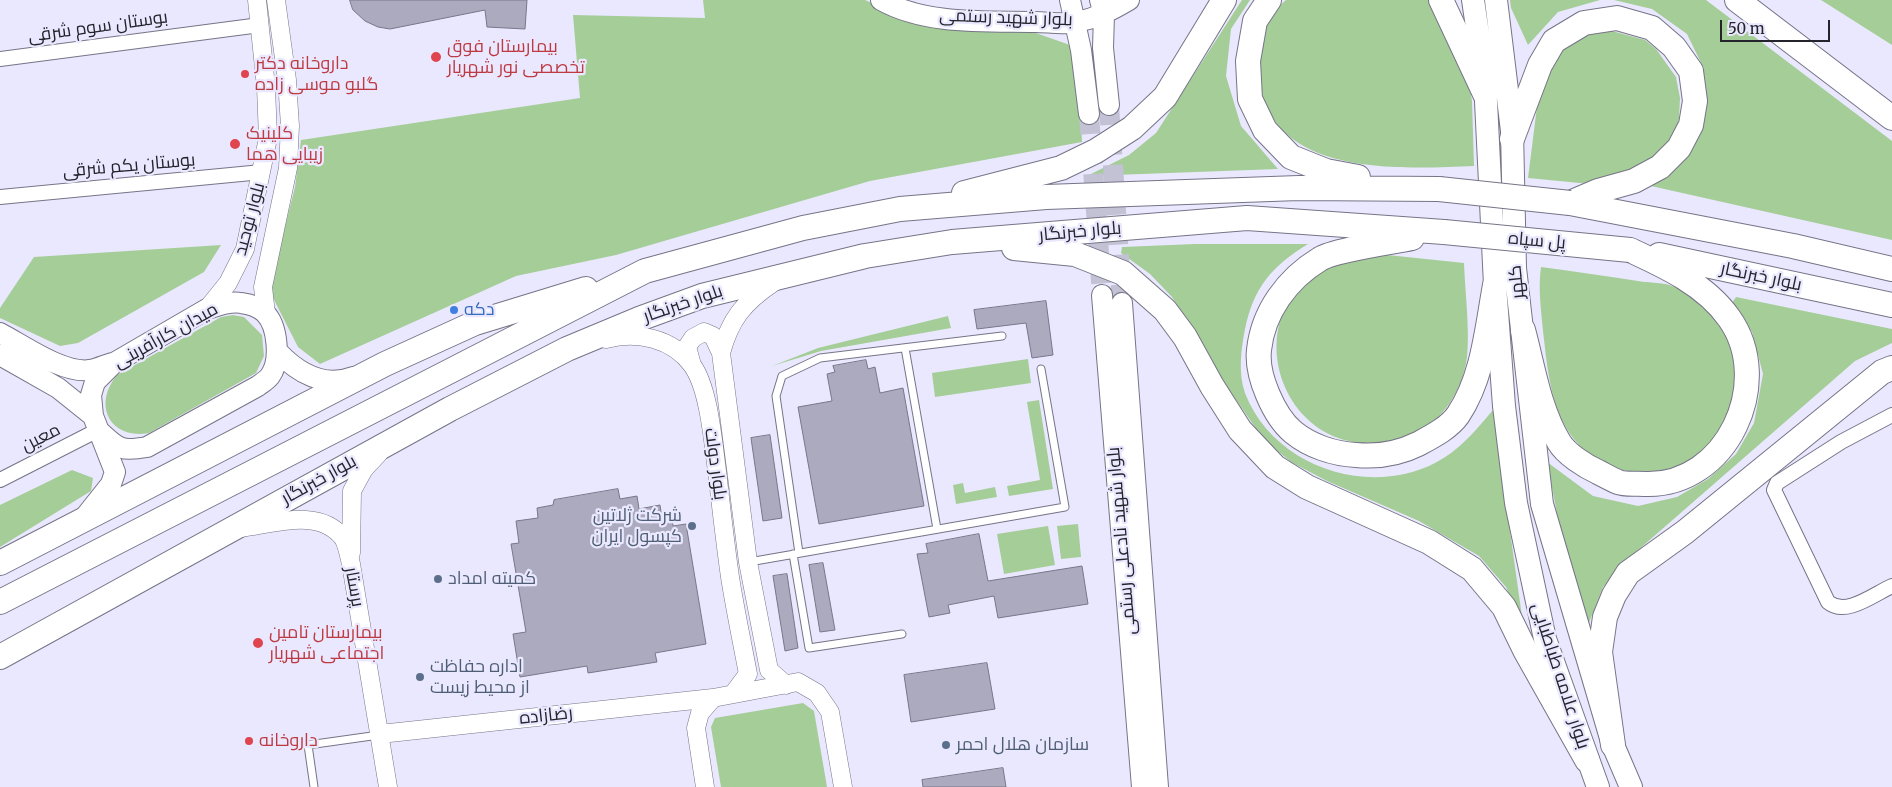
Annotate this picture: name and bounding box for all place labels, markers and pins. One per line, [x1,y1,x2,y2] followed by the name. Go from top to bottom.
[447,36,585,78] place label: بیمارستان فوق تخصصی نور شهریار
[429,50,443,64] marker: بیمارستان فوق تخصصی نور شهریار
[255,53,378,96] place label: داروخانه دکتر گلبو موسی زاده
[239,68,251,80] marker: داروخانه دکتر گلبو موسی زاده
[246,123,323,166] place label: کلینیک زیبایی هما
[228,137,242,151] marker: کلینیک زیبایی هما
[464,299,494,321] place label: دکه
[448,304,460,316] marker: دکه
[591,505,682,548] place label: شرکت ژلاتین کپسول ایران
[686,520,698,532] marker: شرکت ژلاتین کپسول ایران
[448,568,536,590] place label: کمیته امداد
[432,573,444,585] marker: کمیته امداد
[269,622,384,664] place label: بیمارستان تامین اجتماعی شهریار
[251,636,265,650] marker: بیمارستان تامین اجتماعی شهریار
[430,656,530,699] place label: اداره حفاظت از محیط زیست
[414,671,426,683] marker: اداره حفاظت از محیط زیست
[259,730,318,752] place label: داروخانه
[956,734,1089,756] place label: سازمان هلال احمر
[243,735,255,747] marker: داروخانه
[940,739,952,751] marker: سازمان هلال احمر

